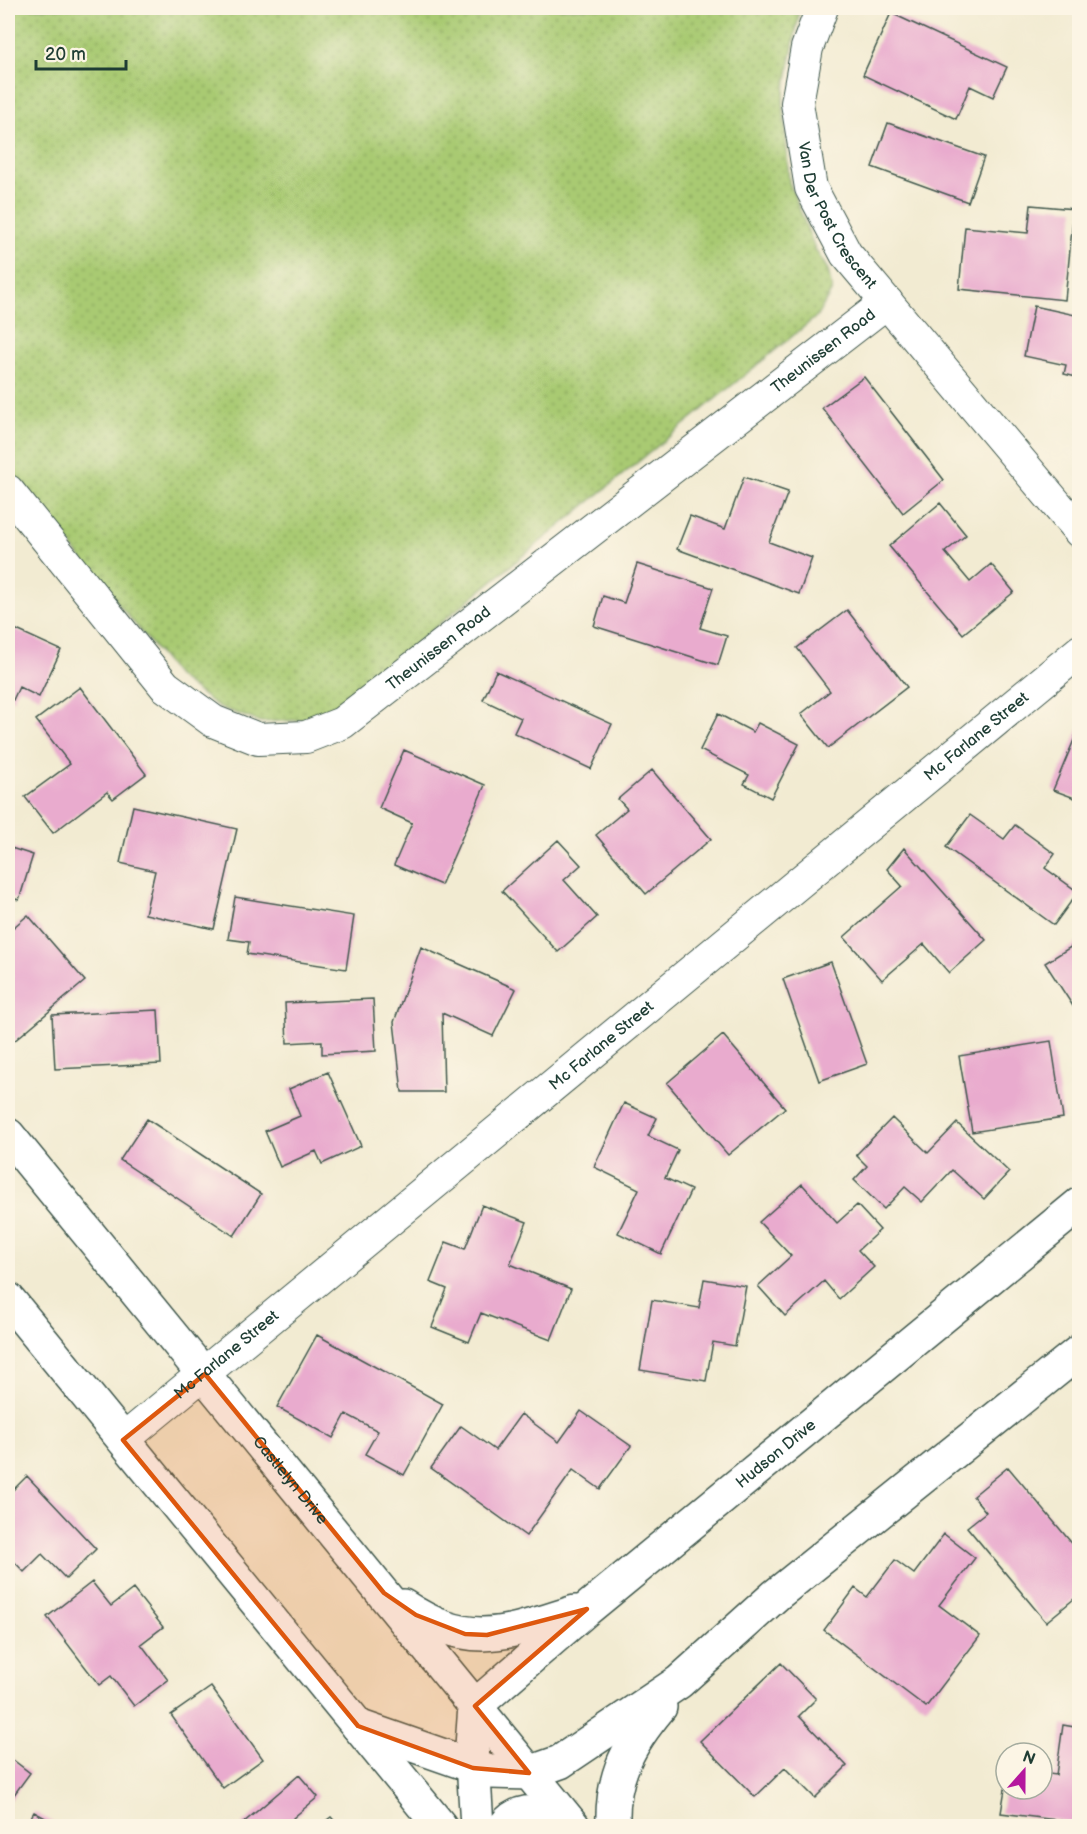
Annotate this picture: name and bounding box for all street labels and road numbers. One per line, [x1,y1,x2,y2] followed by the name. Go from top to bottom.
[794,140,881,293] street label: Van Der Post Crescent
[767,305,879,397] street label: Theunissen Road
[383,602,495,695] street label: Theunissen Road
[920,688,1032,785] street label: Mc Farlane Street
[545,997,657,1094] street label: Mc Farlane Street
[170,1306,283,1403] street label: Mc Farlane Street
[732,1415,820,1492] street label: Hudson Drive
[249,1432,332,1529] street label: Castlelyn Drive

